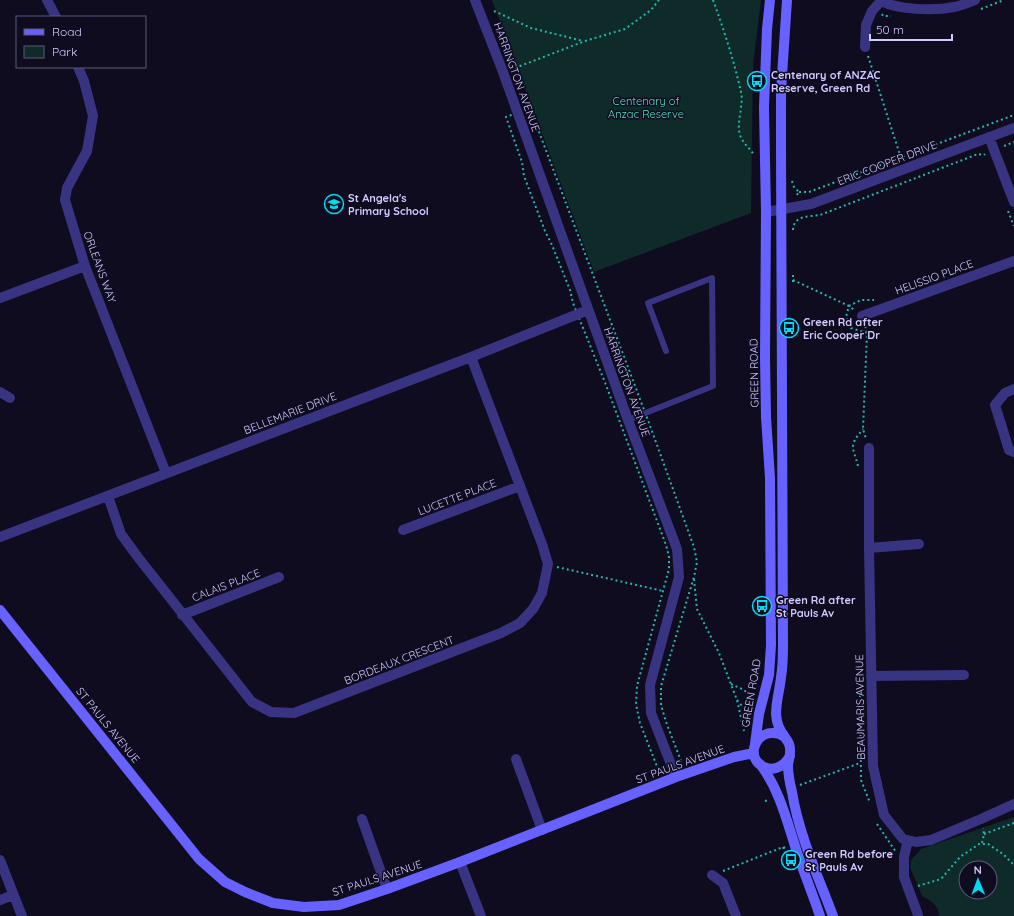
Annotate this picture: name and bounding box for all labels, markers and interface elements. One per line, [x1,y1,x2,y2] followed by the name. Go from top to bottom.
[16,16,146,68] legend
[870,16,952,42] scale bar
[491,20,543,134] street label: HARRINGTON AVENUE
[876,22,904,37] text: 50 m
[52,24,82,39] text: Road
[52,44,77,59] text: Park
[771,68,881,95] place label: Centenary of ANZAC Reserve, Green Rd
[746,70,768,92] bus stop icon: Centenary of ANZAC Reserve, Green Rd
[608,94,684,121] park label: Centenary of Anzac Reserve
[835,138,939,188] street label: ERIC COOPER DRIVE
[348,191,429,218] place label: St Angela's Primary School
[323,193,345,215] school or university icon: St Angela's Primary School
[81,229,119,305] street label: ORLEANS WAY
[893,256,975,298] street label: HELISSIO PLACE
[803,315,883,342] place label: Green Rd after Eric Cooper Dr
[778,317,800,339] bus stop icon: Green Rd after Eric Cooper Dr
[601,325,653,439] street label: HARRINGTON AVENUE
[746,338,762,408] street label: GREEN ROAD
[241,389,339,437] street label: BELLEMARIE DRIVE
[416,476,498,518] street label: LUCETTE PLACE
[190,566,262,604] street label: CALAIS PLACE
[776,593,856,620] place label: Green Rd after St Pauls Av
[751,595,773,617] bus stop icon: Green Rd after St Pauls Av
[342,632,456,687] street label: BORDEAUX CRESCENT
[852,654,868,760] street label: BEAUMARIS AVENUE
[738,658,764,728] street label: GREEN ROAD
[73,684,143,766] street label: ST PAULS AVENUE
[634,741,726,787] street label: ST PAULS AVENUE
[805,847,894,874] place label: Green Rd before St Pauls Av
[780,849,802,871] bus stop icon: Green Rd before St Pauls Av
[330,857,424,899] street label: ST PAULS AVENUE
[958,860,998,900] north arrow
[974,863,982,877] text: N

